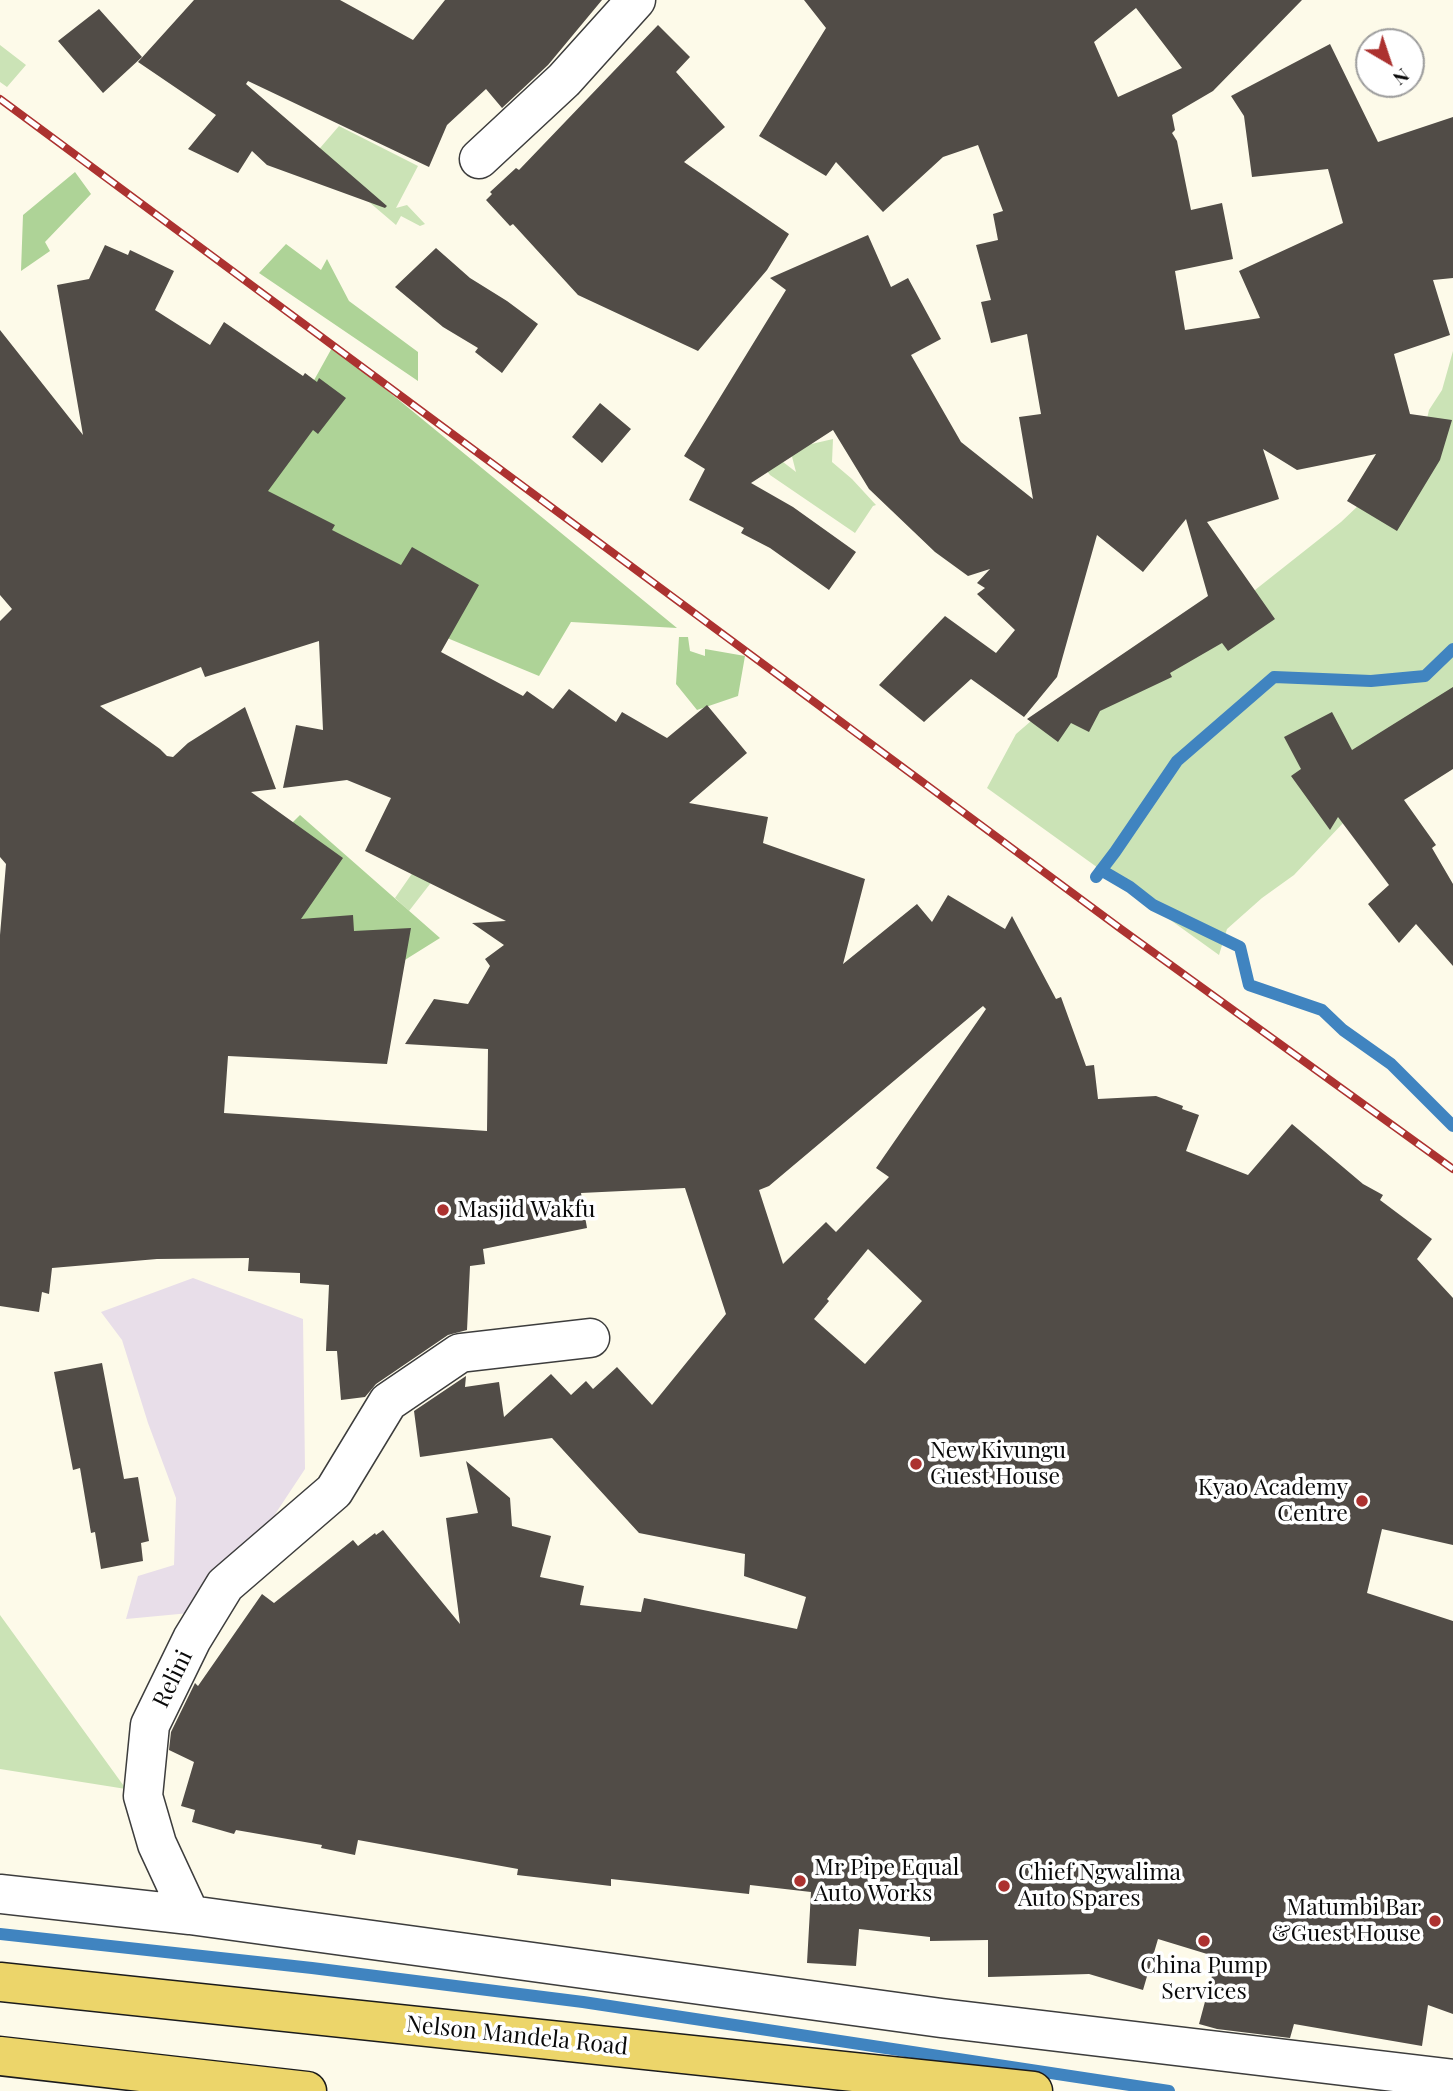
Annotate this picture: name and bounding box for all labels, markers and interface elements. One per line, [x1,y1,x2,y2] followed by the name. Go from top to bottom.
[1355,28,1425,98] north arrow
[1388,63,1415,92] text: N
[457,1196,595,1224] place label: Masjid Wakfu
[435,1202,451,1218] marker: Masjid Wakfu
[930,1437,1066,1491] place label: New Kivungu Guest House
[908,1456,924,1472] marker: New Kivungu Guest House
[1198,1474,1348,1528] place label: Kyao Academy Centre
[1354,1493,1370,1509] marker: Kyao Academy Centre
[147,1646,199,1712] street label: Relini
[814,1854,959,1908] place label: Mr Pipe Equal Auto Works
[1018,1859,1181,1913] place label: Chief Ngwalima Auto Spares
[792,1873,808,1889] marker: Mr Pipe Equal Auto Works
[996,1878,1012,1894] marker: Chief Ngwalima Auto Spares
[1272,1894,1421,1948] place label: Matumbi Bar &Guest House
[1427,1913,1443,1929] marker: Matumbi Bar &Guest House
[1196,1933,1212,1949] marker: China Pump Services
[1140,1952,1268,2006] place label: China Pump Services
[405,2011,629,2061] street label: Nelson Mandela Road

